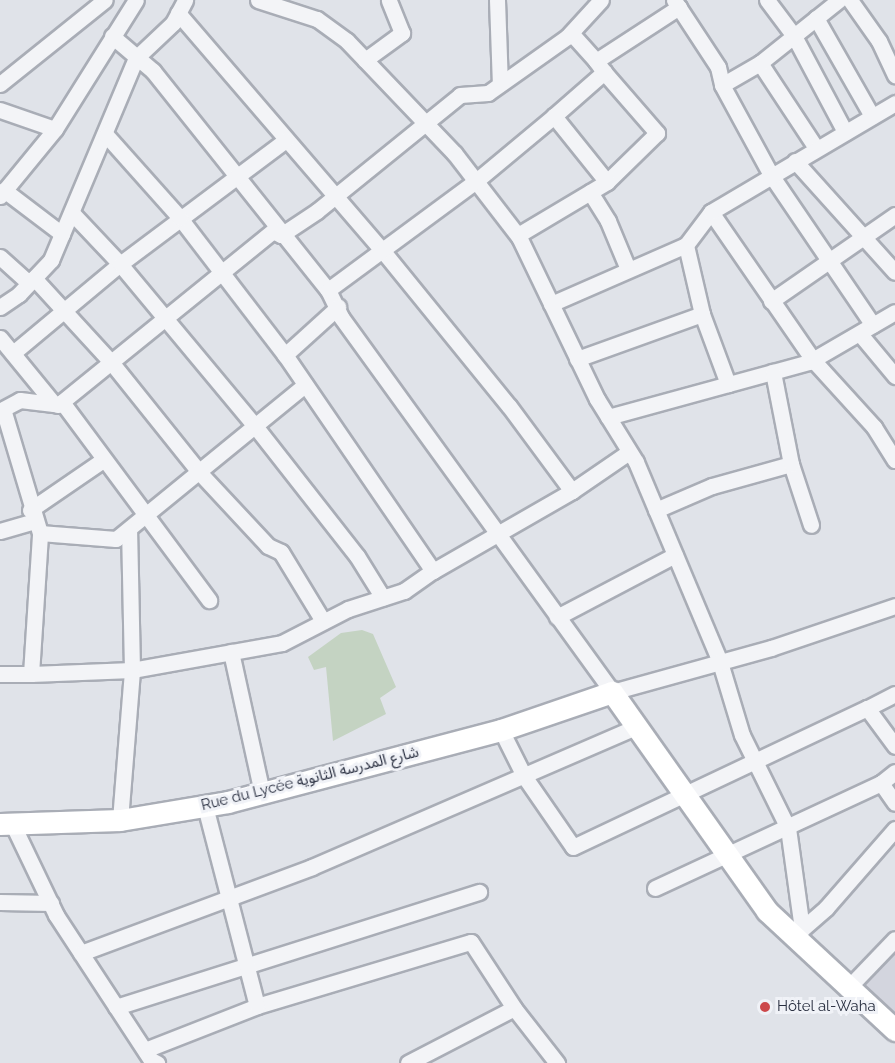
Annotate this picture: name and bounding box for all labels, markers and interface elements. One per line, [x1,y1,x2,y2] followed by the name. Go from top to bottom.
[199,743,421,815] street label: Rue du Lycée شارع المدرسة الثانوية
[777,998,876,1016] place label: Hôtel al-Waha
[758,1000,772,1014] marker: Hôtel al-Waha

